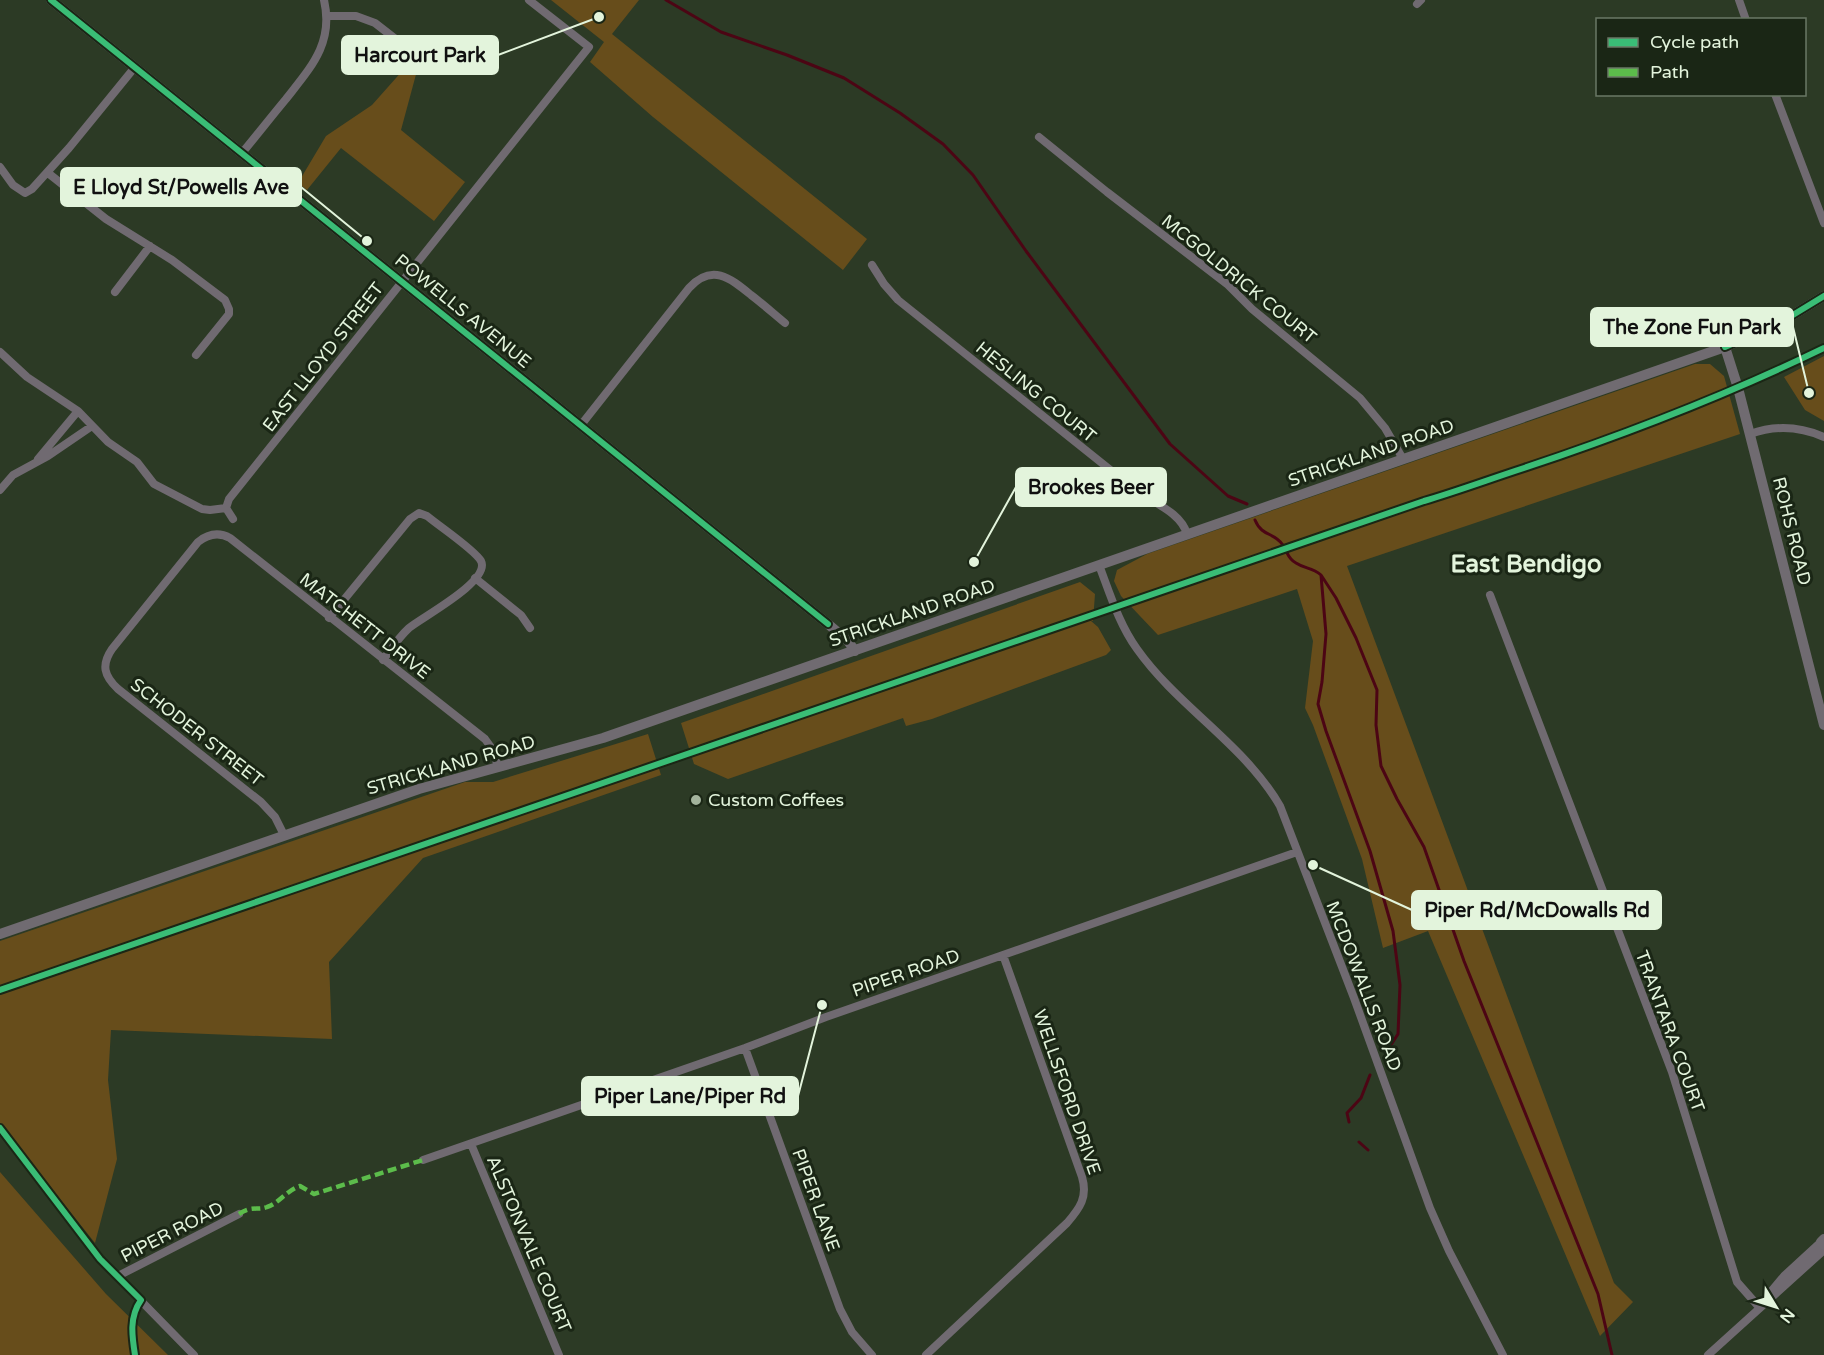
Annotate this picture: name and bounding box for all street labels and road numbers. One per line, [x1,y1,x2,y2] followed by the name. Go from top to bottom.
[1157,210,1321,348] street label: MCGOLDRICK COURT
[390,249,536,373] street label: POWELLS AVENUE
[258,278,388,436] street label: EAST LLOYD STREET
[971,337,1101,447] street label: HESLING COURT
[1285,414,1457,492] street label: STRICKLAND ROAD
[1768,475,1816,587] street label: ROHS ROAD
[295,568,435,684] street label: MATCHETT DRIVE
[826,574,998,652] street label: STRICKLAND ROAD
[126,673,268,791] street label: SCHODER STREET
[364,730,538,800] street label: STRICKLAND ROAD
[1321,898,1407,1074] street label: MCDOWALLS ROAD
[849,944,963,1002] street label: PIPER ROAD
[1631,947,1709,1115] street label: TRANTARA COURT
[1028,1007,1106,1177] street label: WELLSFORD DRIVE
[787,1146,845,1254] street label: PIPER LANE
[482,1152,576,1336] street label: ALSTONVALE COURT
[117,1197,227,1267] street label: PIPER ROAD

